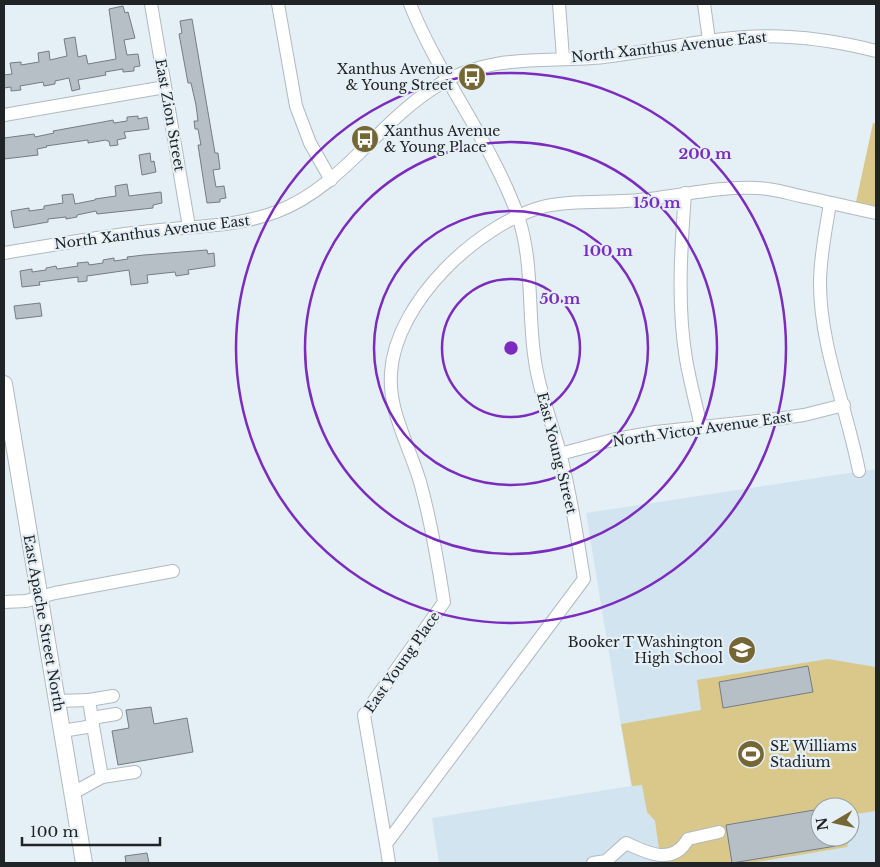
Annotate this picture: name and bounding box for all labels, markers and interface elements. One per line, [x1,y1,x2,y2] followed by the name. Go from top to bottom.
[570,28,768,66] street label: North Xanthus Avenue East
[151,57,189,173] street label: East Zion Street
[337,60,454,94] place label: Xanthus Avenue & Young Street
[457,62,487,92] bus stop icon: Xanthus Avenue & Young Street
[384,122,500,156] place label: Xanthus Avenue & Young Place
[350,124,380,154] bus stop icon: Xanthus Avenue & Young Place
[679,144,732,163] text: 200 m
[633,193,681,212] text: 150 m
[53,211,251,253] street label: North Xanthus Avenue East
[583,241,633,260] text: 100 m
[540,289,581,308] text: 50 m
[502,339,520,357] centre of rings
[533,390,581,516] street label: East Young Street
[611,407,793,450] street label: North Victor Avenue East
[20,533,68,713] street label: East Apache Street North
[360,608,444,716] street label: East Young Place
[568,633,723,667] place label: Booker T Washington High School
[727,635,757,665] school or university icon: Booker T Washington High School
[770,737,857,771] place label: SE Williams Stadium
[736,739,766,769] sports icon: SE Williams Stadium
[810,797,860,847] north arrow
[22,814,160,846] scale bar
[812,816,832,832] text: N
[30,822,79,841] text: 100 m

